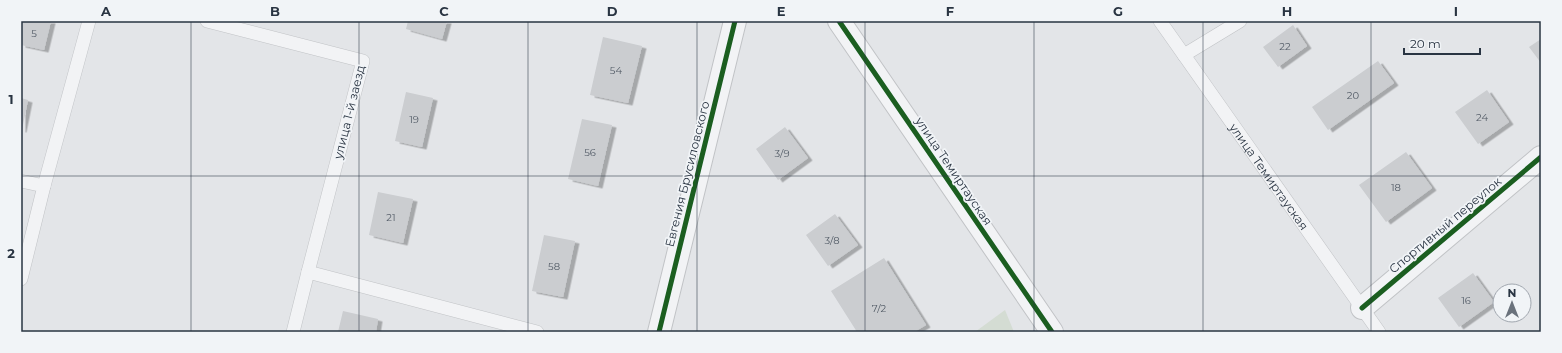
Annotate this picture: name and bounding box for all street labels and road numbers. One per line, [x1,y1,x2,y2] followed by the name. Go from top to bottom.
[330,63,368,161] street label: улица 1-й заезд
[662,99,712,248] street label: Евгения Брусиловского
[912,113,996,228] street label: улица Темиртауская
[1226,119,1312,233] street label: улица Темиртауская
[1386,174,1504,276] street label: Спортивный переулок

